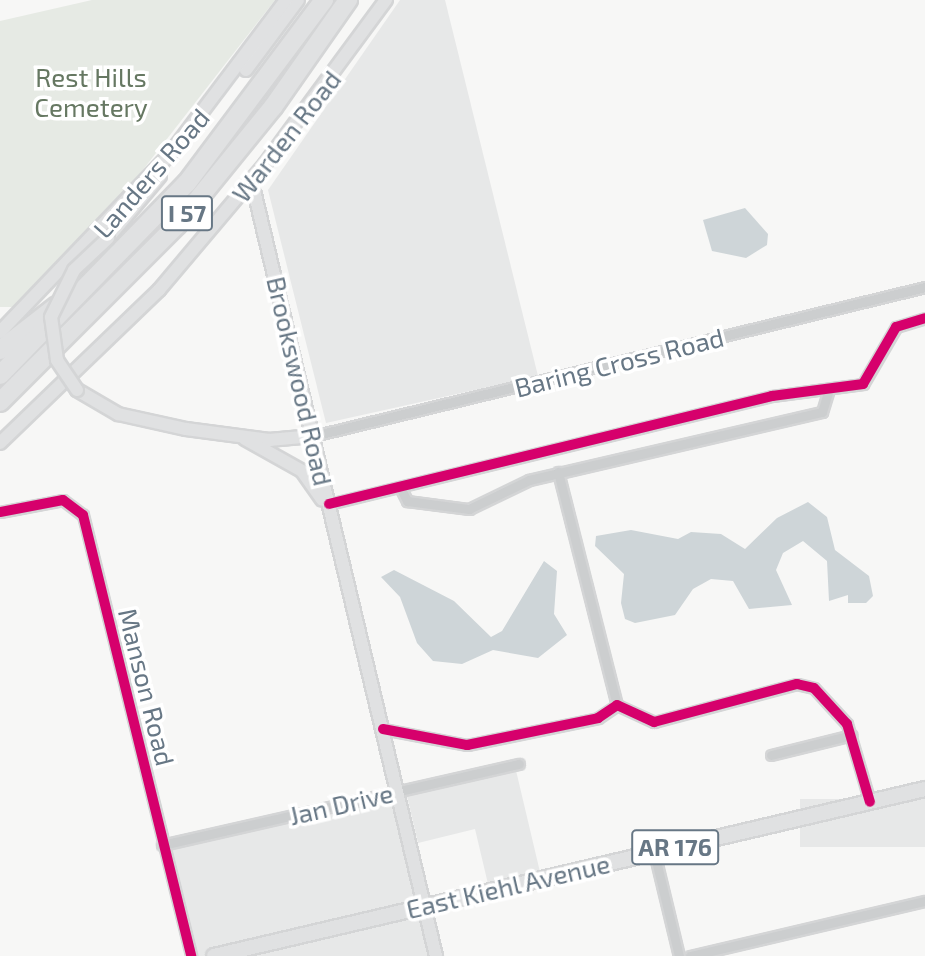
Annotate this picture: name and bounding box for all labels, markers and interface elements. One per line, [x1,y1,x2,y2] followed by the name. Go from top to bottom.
[34,61,148,122] park label: Rest Hills Cemetery
[225,64,347,208] street label: Warden Road
[86,102,216,244] street label: Landers Road
[161,192,213,233] road number: I 57
[261,273,339,489] street label: Brookswood Road
[511,321,727,403] street label: Baring Cross Road
[112,605,182,769] street label: Manson Road
[286,777,396,831] street label: Jan Drive
[630,826,720,868] road number: AR 176
[403,847,613,925] street label: East Kiehl Avenue

